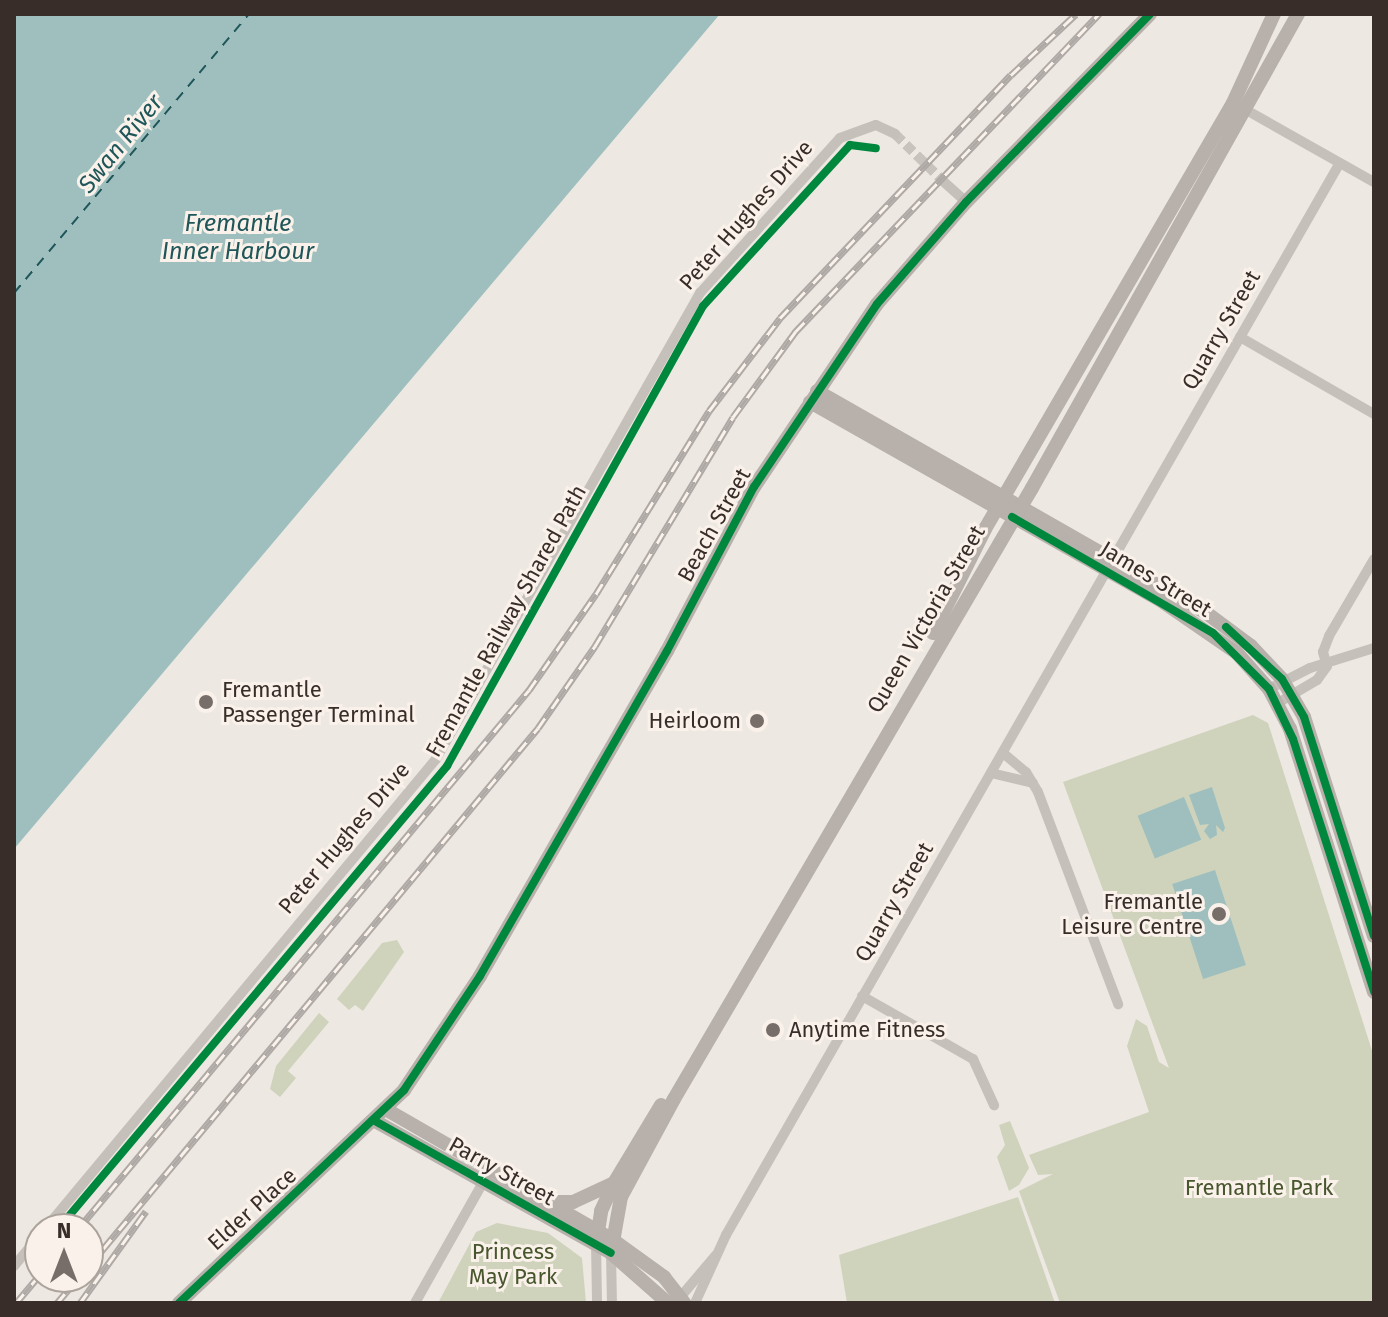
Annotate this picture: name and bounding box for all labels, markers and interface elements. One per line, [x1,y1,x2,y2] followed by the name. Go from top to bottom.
[73,89,169,199] water label: Swan River
[674,135,818,295] street label: Peter Hughes Drive
[162,210,314,266] water label: Fremantle Inner Harbour
[1176,266,1266,394] street label: Quarry Street
[672,463,756,587] street label: Beach Street
[420,480,592,762] street label: Fremantle Railway Shared Path
[861,520,991,718] street label: Queen Victoria Street
[1095,535,1217,623] street label: James Street
[222,676,415,728] place label: Fremantle Passenger Terminal
[197,693,215,711] marker: Fremantle Passenger Terminal
[648,708,741,734] place label: Heirloom
[748,712,766,730] marker: Heirloom
[273,757,415,919] street label: Peter Hughes Drive
[849,838,939,966] street label: Quarry Street
[1061,888,1203,940] place label: Fremantle Leisure Centre
[1210,905,1228,923] marker: Fremantle Leisure Centre
[789,1017,945,1043] place label: Anytime Fitness
[764,1021,782,1039] marker: Anytime Fitness
[444,1131,560,1211] street label: Parry Street
[202,1162,302,1256] street label: Elder Place
[1185,1175,1333,1201] park label: Fremantle Park
[24,1213,104,1293] north arrow
[57,1217,71,1244] text: N
[469,1238,557,1290] park label: Princess May Park

